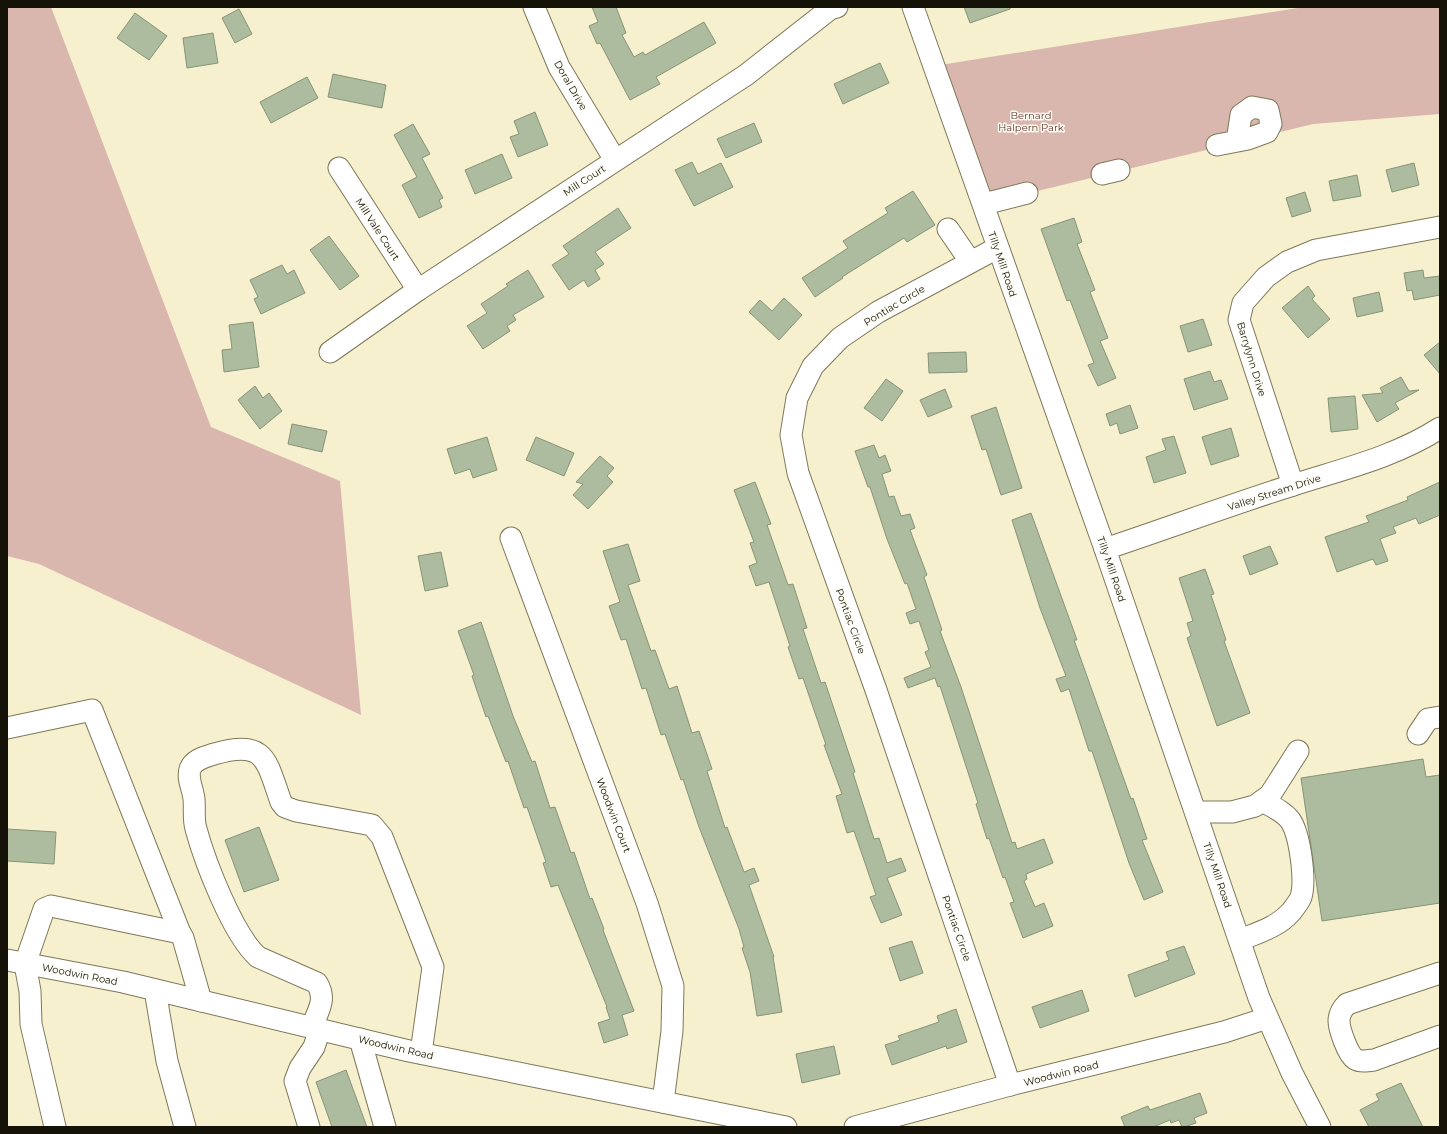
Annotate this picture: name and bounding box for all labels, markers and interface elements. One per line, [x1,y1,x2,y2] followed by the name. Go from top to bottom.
[551,58,590,113] street label: Doral Drive
[998,109,1064,134] park label: Bernard Halpern Park
[560,162,608,199] street label: Mill Court
[353,196,403,263] street label: Mill Vale Court
[985,230,1020,299] street label: Tilly Mill Road
[861,282,927,329] street label: Pontiac Circle
[1234,320,1269,398] street label: Barrylynn Drive
[1226,471,1322,514] street label: Valley Stream Drive
[1094,535,1129,604] street label: Tilly Mill Road
[833,587,868,656] street label: Pontiac Circle
[593,776,634,854] street label: Woodwin Court
[1200,841,1235,910] street label: Tilly Mill Road
[939,893,974,963] street label: Pontiac Circle
[41,961,119,988] street label: Woodwin Road
[357,1033,435,1062] street label: Woodwin Road
[1022,1058,1100,1089] street label: Woodwin Road

